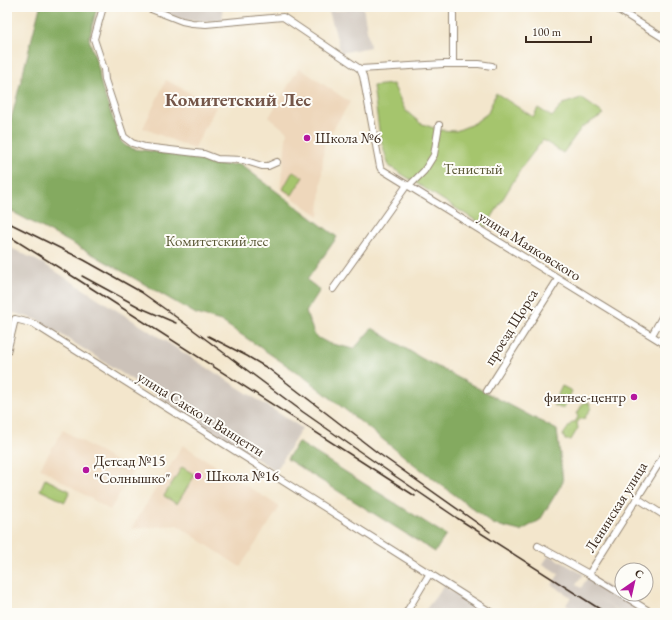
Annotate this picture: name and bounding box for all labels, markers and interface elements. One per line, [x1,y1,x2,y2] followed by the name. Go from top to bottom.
[526,18,591,44] scale bar
[532,24,562,40] text: 100 m
[165,87,311,112] district label: Комитетский Лес
[315,128,381,147] place label: Школа №6
[302,133,312,143] marker: Школа №6
[443,159,503,178] park label: Тенистый
[475,206,585,285] street label: улица Маяковского
[165,231,269,250] park label: Комитетский лес
[480,285,542,368] street label: проезд Щорса
[134,367,268,460] street label: улица Сакко и Ванцетти
[544,387,626,406] place label: фитнес-центр
[629,392,639,402] marker: фитнес-центр
[94,451,171,487] place label: Детсад №15 "Солнышко"
[580,458,651,556] street label: Ленинская улица
[81,465,91,475] marker: Детсад №15 "Солнышко"
[206,466,279,485] place label: Школа №16
[193,471,203,481] marker: Школа №16
[614,562,654,602] north arrow
[632,566,647,582] text: С

